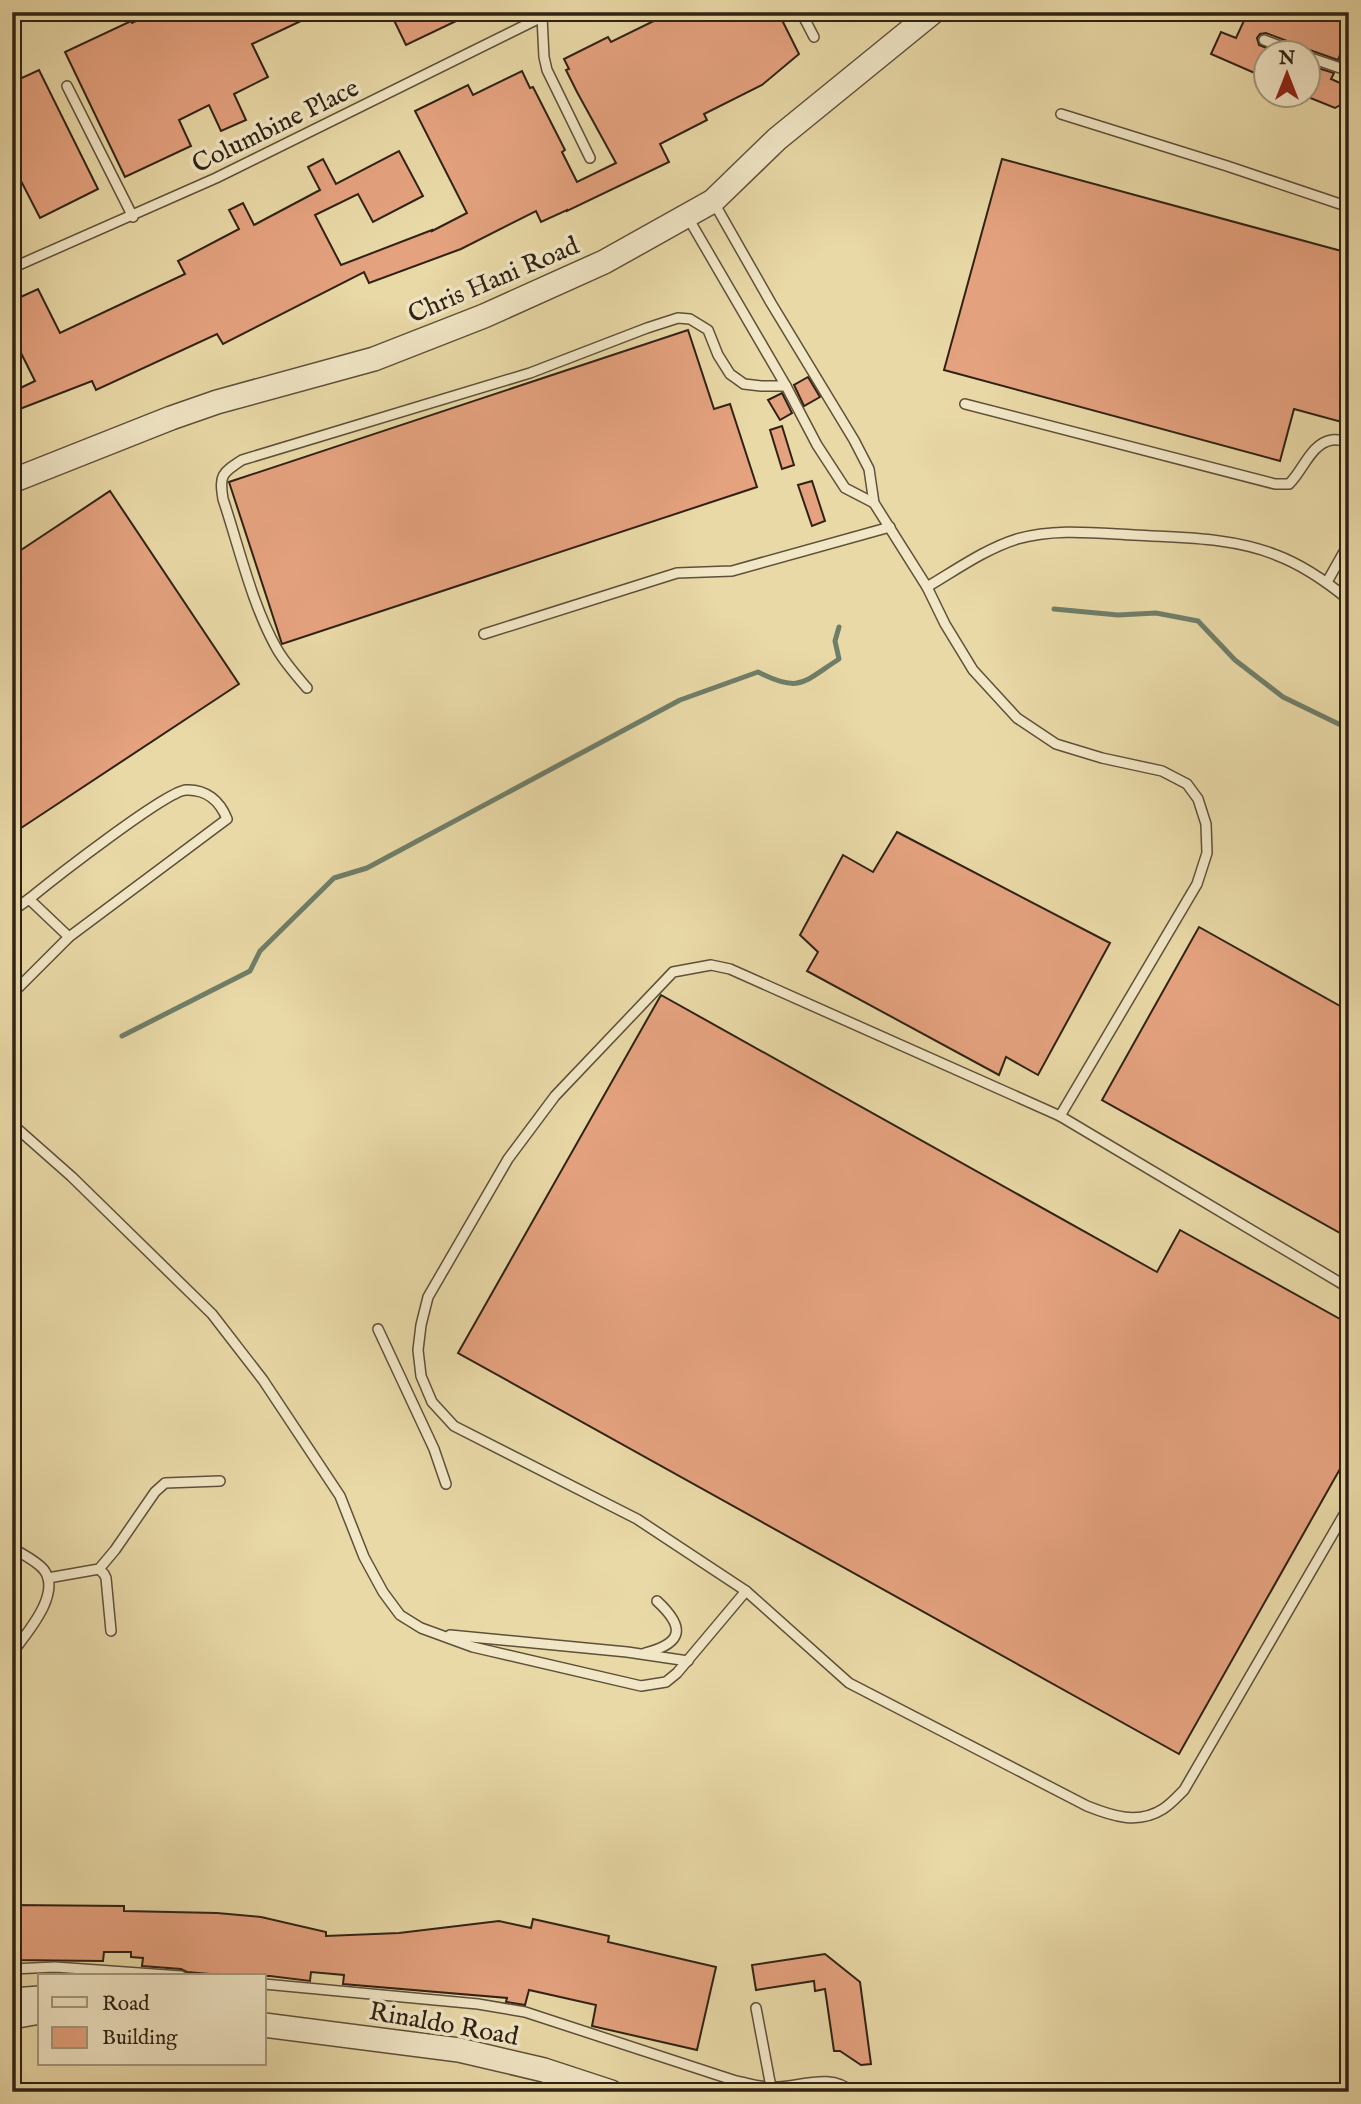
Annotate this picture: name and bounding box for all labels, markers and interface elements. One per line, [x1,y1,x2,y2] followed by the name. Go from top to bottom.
[1252,38,1322,108] north arrow
[1278,47,1296,71] text: N
[187,72,365,181] street label: Columbine Place
[403,229,584,331] street label: Chris Hani Road
[38,1974,266,2066] legend
[102,1991,150,2018] text: Road
[366,1995,521,2054] street label: Rinaldo Road
[102,2025,178,2052] text: Building

